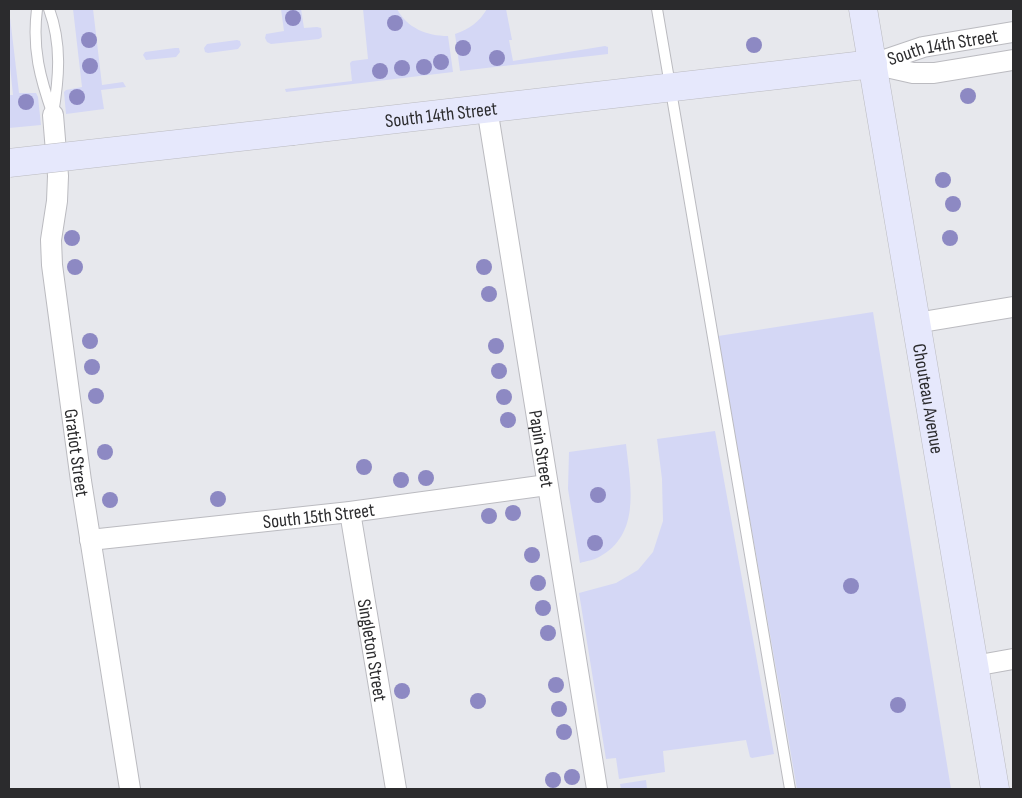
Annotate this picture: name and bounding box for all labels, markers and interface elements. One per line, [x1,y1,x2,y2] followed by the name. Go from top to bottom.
[885,25,1000,71] street label: South 14th Street
[384,97,499,133] street label: South 14th Street
[907,342,948,455] street label: Chouteau Avenue
[58,408,93,499] street label: Gratiot Street
[523,409,558,489] street label: Papin Street
[262,499,376,534] street label: South 15th Street
[352,597,391,703] street label: Singleton Street

